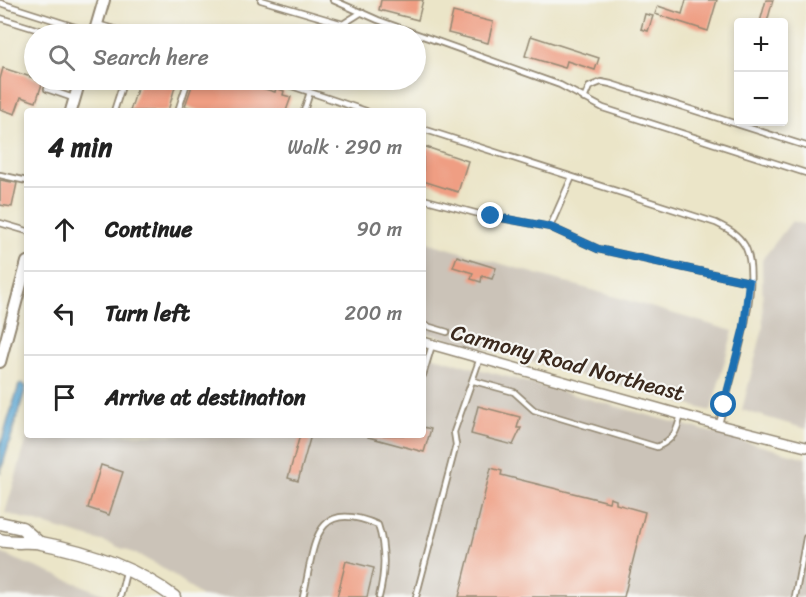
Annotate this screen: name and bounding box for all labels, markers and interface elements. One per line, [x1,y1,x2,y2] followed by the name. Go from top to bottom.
[734,18,788,126] map controls
[734,18,788,72] button: +
[24,24,426,90] search box
[93,38,209,77] text: Search here
[45,41,78,74] icon: search
[734,72,788,126] button: −
[48,124,112,170] text: 4 min
[287,130,402,165] text: Walk · 290 m
[477,202,503,228] route end
[105,210,193,249] text: Continue
[357,212,402,247] text: 90 m
[48,213,81,246] icon: ahead
[105,294,190,333] text: Turn left
[345,296,402,331] text: 200 m
[48,297,81,330] icon: left
[447,313,690,413] street label: Carmony Road Northeast
[105,378,306,417] text: Arrive at destination
[48,381,81,414] icon: arrive
[710,391,736,417] route start

